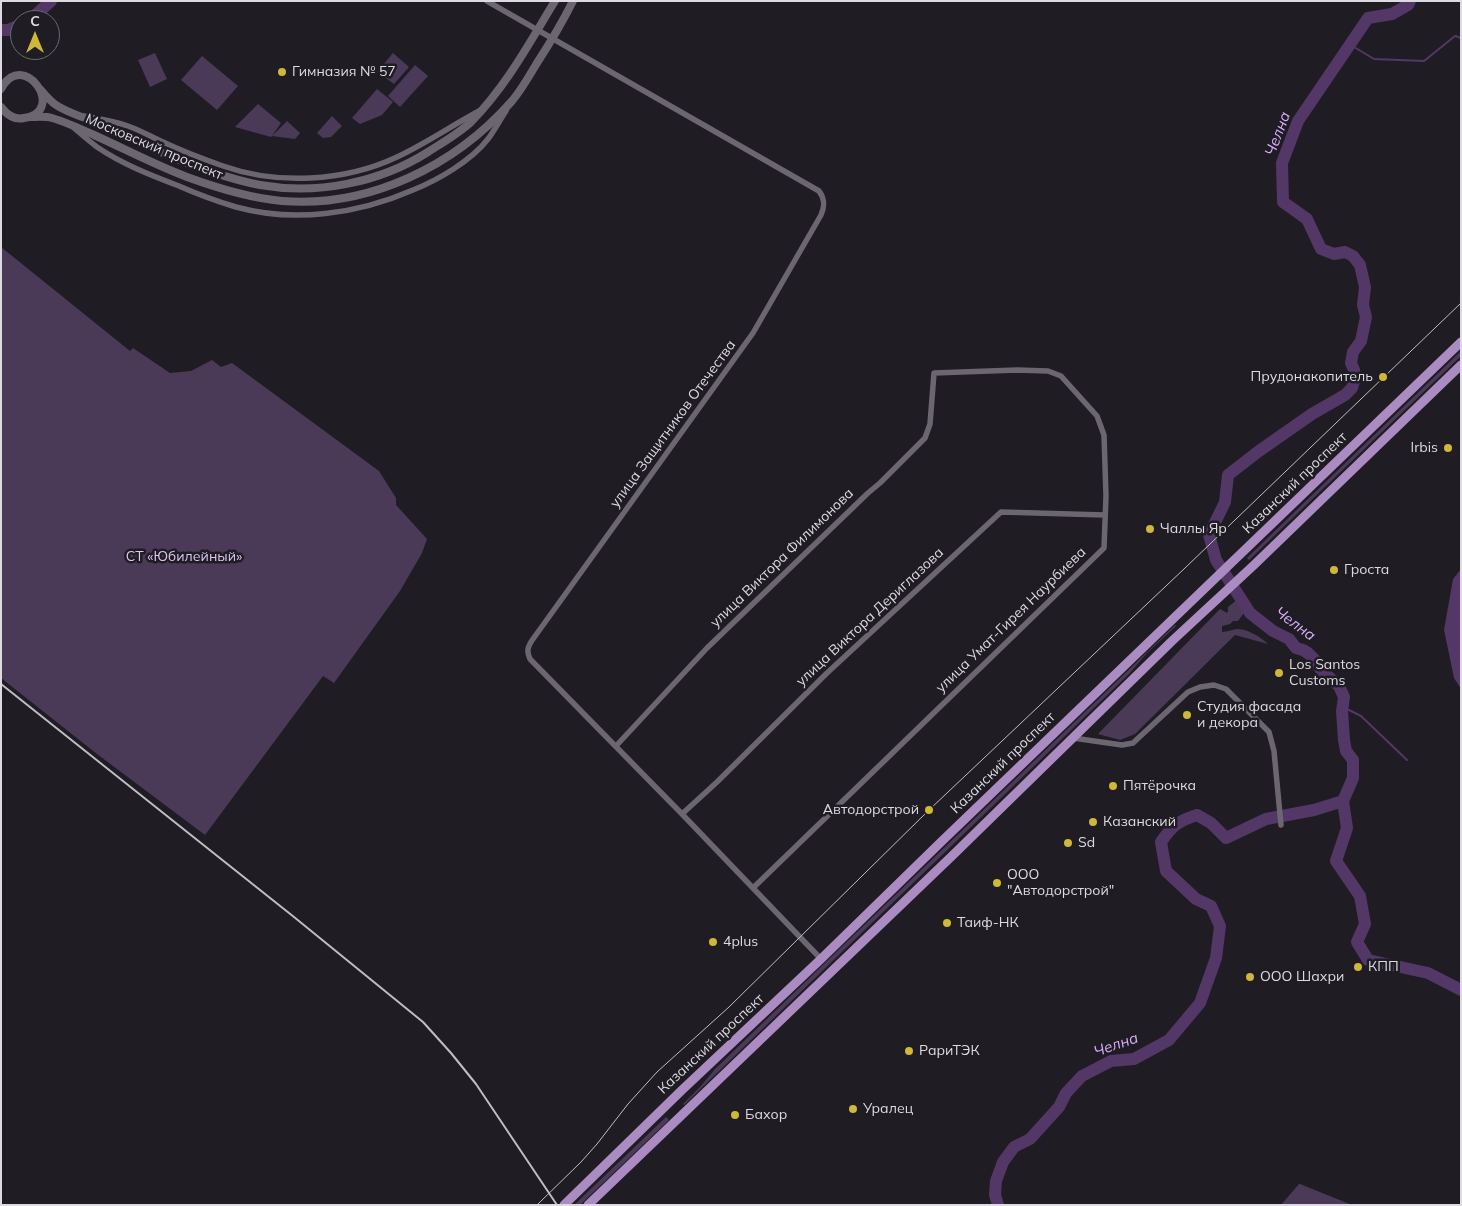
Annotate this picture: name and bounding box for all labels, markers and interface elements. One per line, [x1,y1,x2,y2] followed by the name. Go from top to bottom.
[10,10,60,60] north arrow
[30,12,40,30] text: С
[292,64,396,80] place label: Гимназия № 57
[276,66,288,78] marker: Гимназия № 57
[1261,109,1295,159] water label: Челна
[83,110,225,184] street label: Московский проспект
[607,337,739,511] street label: улица Защитников Отечества
[1251,369,1373,385] place label: Прудонакопитель
[1377,371,1389,383] marker: Прудонакопитель
[1239,429,1351,537] street label: Казанский проспект
[1411,440,1438,456] place label: Irbis
[1442,442,1454,454] marker: Irbis
[707,485,857,631] street label: улица Виктора Филимонова
[1160,521,1227,537] place label: Чаллы Яр
[1144,523,1156,535] marker: Чаллы Яр
[793,544,947,690] street label: улица Виктора Дериглазова
[933,544,1089,696] street label: улица Умат-Гирея Наурбиева
[126,549,242,565] park label: СТ «Юбилейный»
[1344,562,1389,578] place label: Гроста
[1328,564,1340,576] marker: Гроста
[1271,603,1319,645] water label: Челна
[1289,657,1360,690] place label: Los Santos Customs
[1273,667,1285,679] marker: Los Santos Customs
[1197,699,1301,732] place label: Студия фасада и декора
[947,709,1059,817] street label: Казанский проспект
[1181,709,1193,721] marker: Студия фасада и декора
[1123,778,1196,794] place label: Пятёрочка
[1107,780,1119,792] marker: Пятёрочка
[823,802,919,818] place label: Автодорстрой
[923,804,935,816] marker: Автодорстрой
[1103,814,1176,830] place label: Казанский
[1087,816,1099,828] marker: Казанский
[1078,835,1095,851] place label: Sd
[1062,837,1074,849] marker: Sd
[1007,867,1114,900] place label: ООО "Автодорстрой"
[991,877,1003,889] marker: ООО "Автодорстрой"
[957,915,1019,931] place label: Таиф-НК
[941,917,953,929] marker: Таиф-НК
[723,934,758,950] place label: 4plus
[707,936,719,948] marker: 4plus
[1368,959,1399,975] place label: КПП
[1352,961,1364,973] marker: КПП
[1260,969,1344,985] place label: ООО Шахри
[1244,971,1256,983] marker: ООО Шахри
[655,991,767,1097] street label: Казанский проспект
[1092,1029,1140,1061] water label: Челна
[919,1043,980,1059] place label: РариТЭК
[903,1045,915,1057] marker: РариТЭК
[863,1101,913,1117] place label: Уралец
[847,1103,859,1115] marker: Уралец
[745,1107,787,1123] place label: Бахор
[729,1109,741,1121] marker: Бахор

